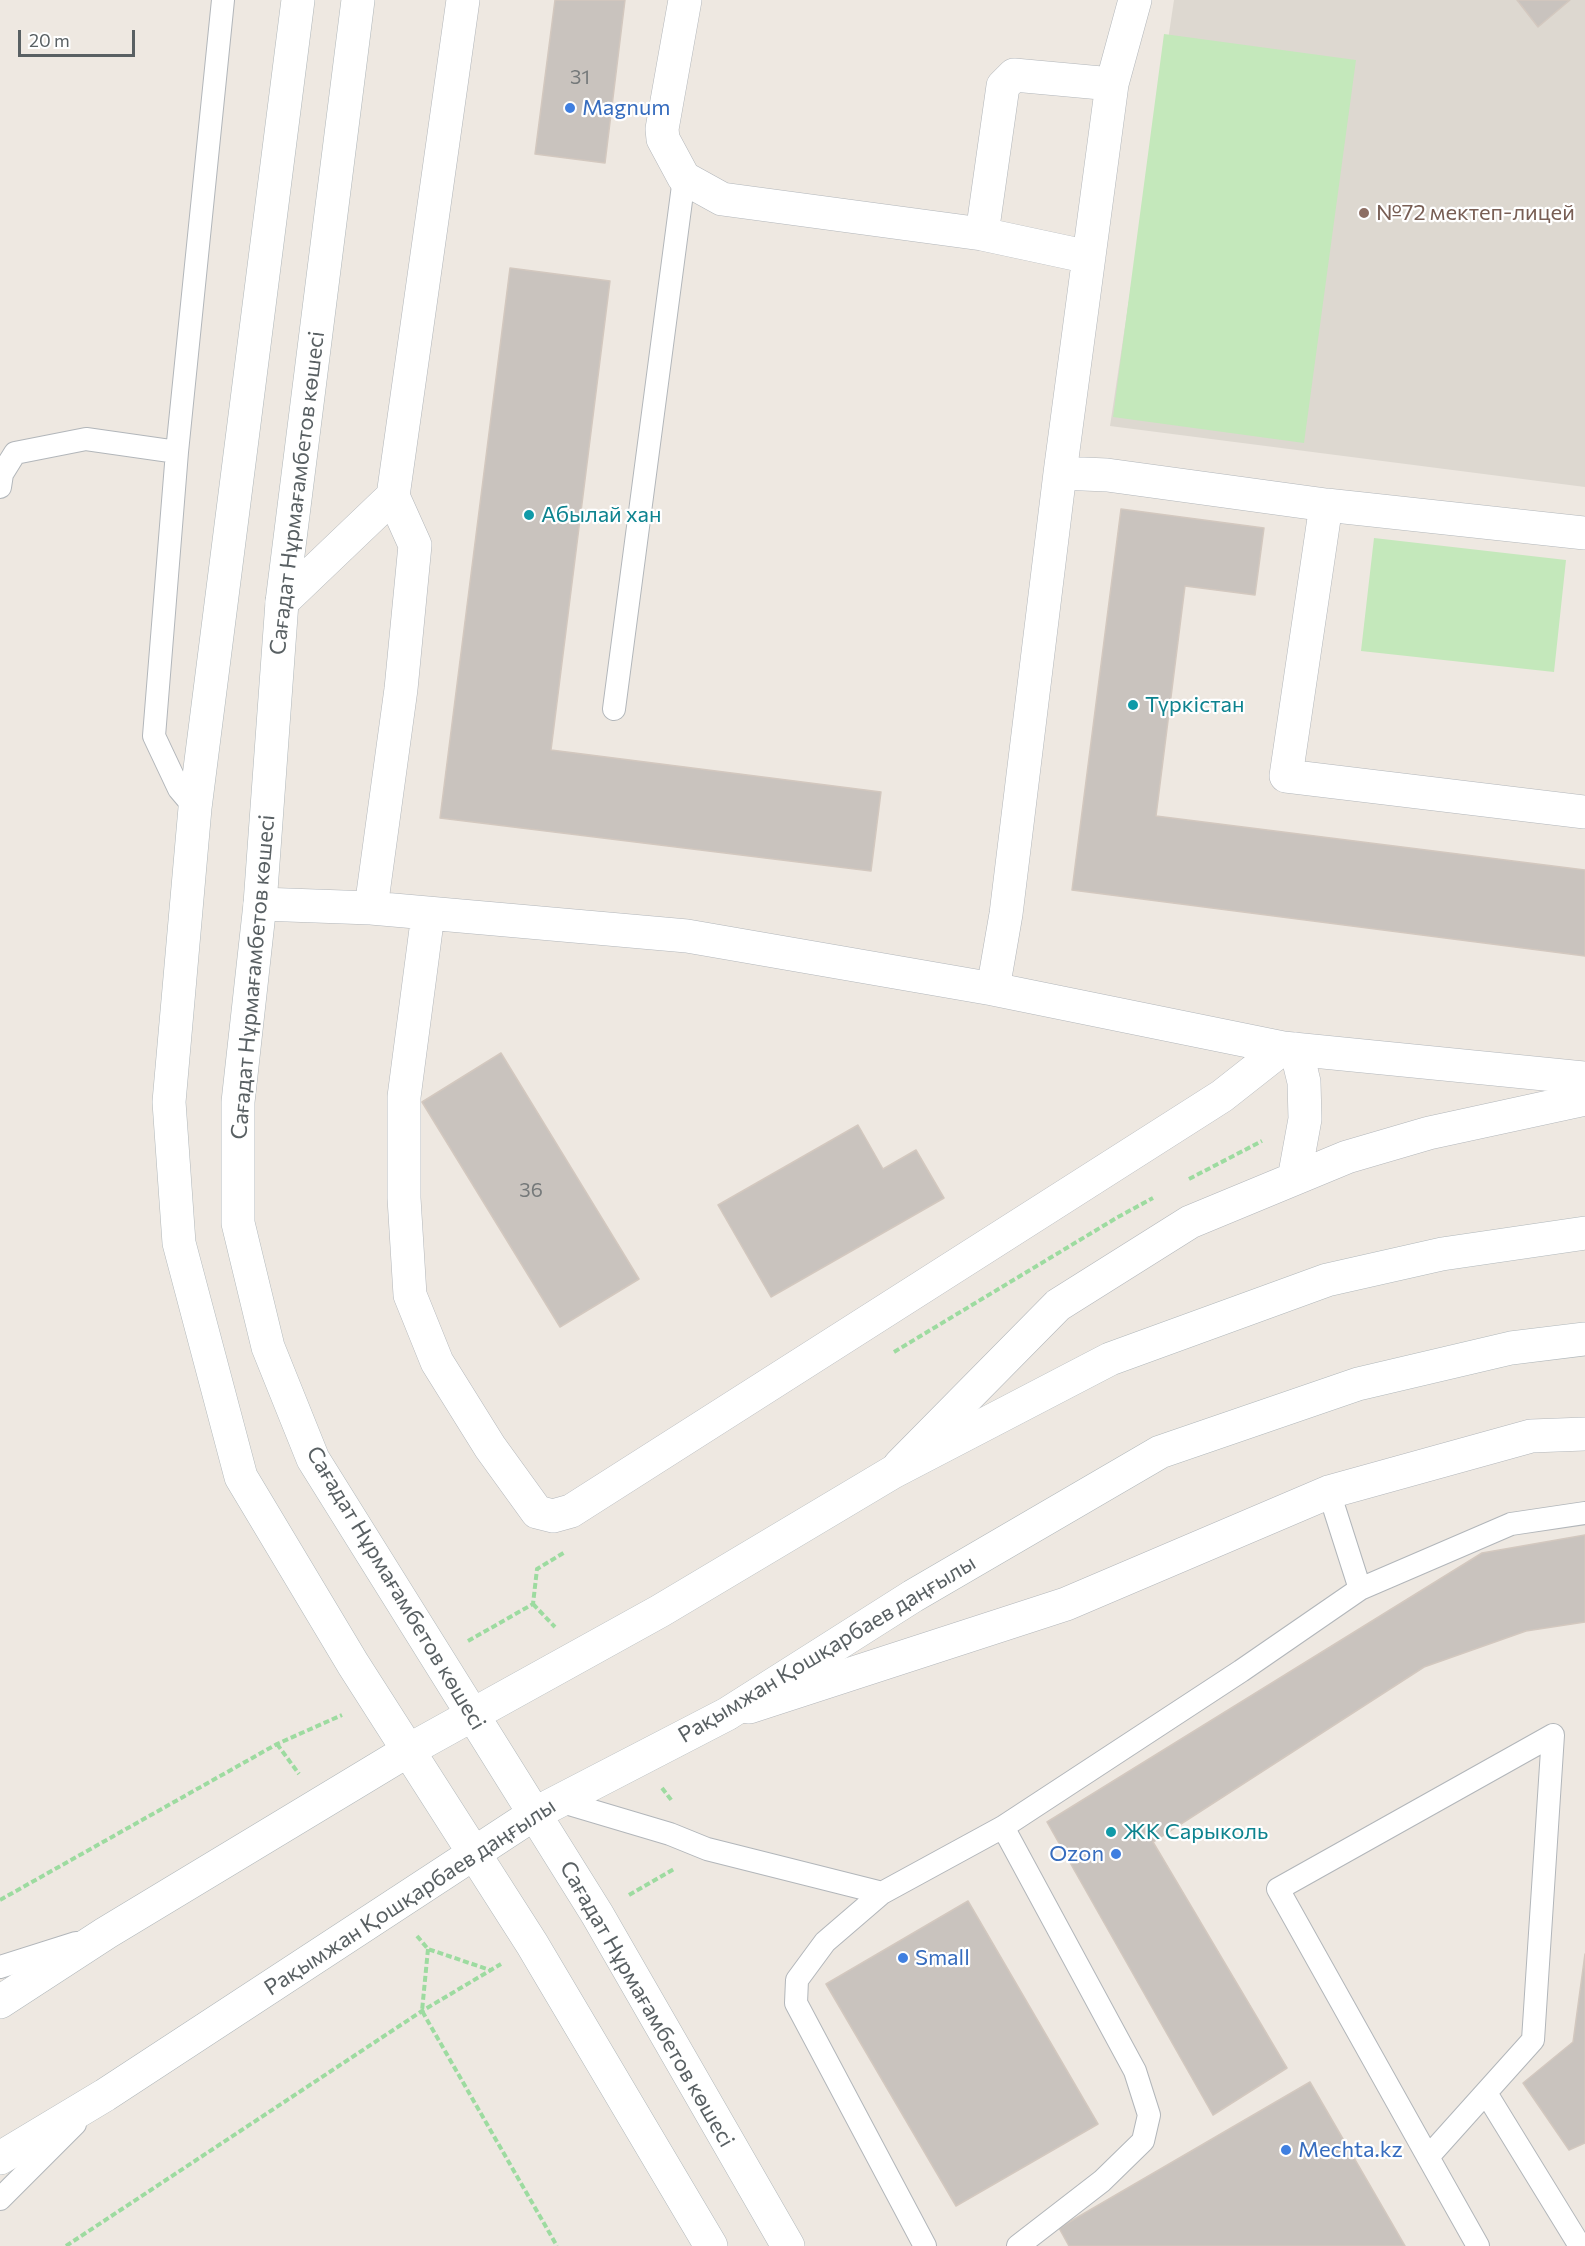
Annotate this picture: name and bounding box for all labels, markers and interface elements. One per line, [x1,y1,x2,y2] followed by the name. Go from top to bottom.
[21,18,138,56] scale bar
[29,29,70,51] text: 20 m
[570,65,590,89] house number: 31
[582,95,670,121] place label: Magnum
[563,101,577,115] marker: Magnum
[1376,200,1575,226] place label: №72 мектеп-лицей
[1357,206,1371,220] marker: №72 мектеп-лицей
[264,330,330,656] street label: Сағадат Нұрмағамбетов көшесі
[541,502,662,528] place label: Абылай хан
[522,508,536,522] marker: Абылай хан
[1145,692,1244,718] place label: Түркістан
[1126,698,1140,712] marker: Түркістан
[226,813,280,1141] street label: Сағадат Нұрмағамбетов көшесі
[519,1178,543,1202] house number: 36
[301,1441,491,1735] street label: Сағадат Нұрмағамбетов көшесі
[674,1550,980,1748] street label: Рақымжан Қошқарбаев даңғылы
[259,1793,561,2001] street label: Рақымжан Қошқарбаев даңғылы
[1123,1819,1268,1845] place label: ЖК Сарыколь
[1104,1825,1118,1839] marker: ЖК Сарыколь
[1049,1841,1104,1867] place label: Ozon
[1109,1847,1123,1861] marker: Ozon
[554,1856,740,2152] street label: Сағадат Нұрмағамбетов көшесі
[915,1945,970,1971] place label: Small
[896,1951,910,1965] marker: Small
[1298,2137,1403,2163] place label: Mechta.kz
[1279,2143,1293,2157] marker: Mechta.kz

